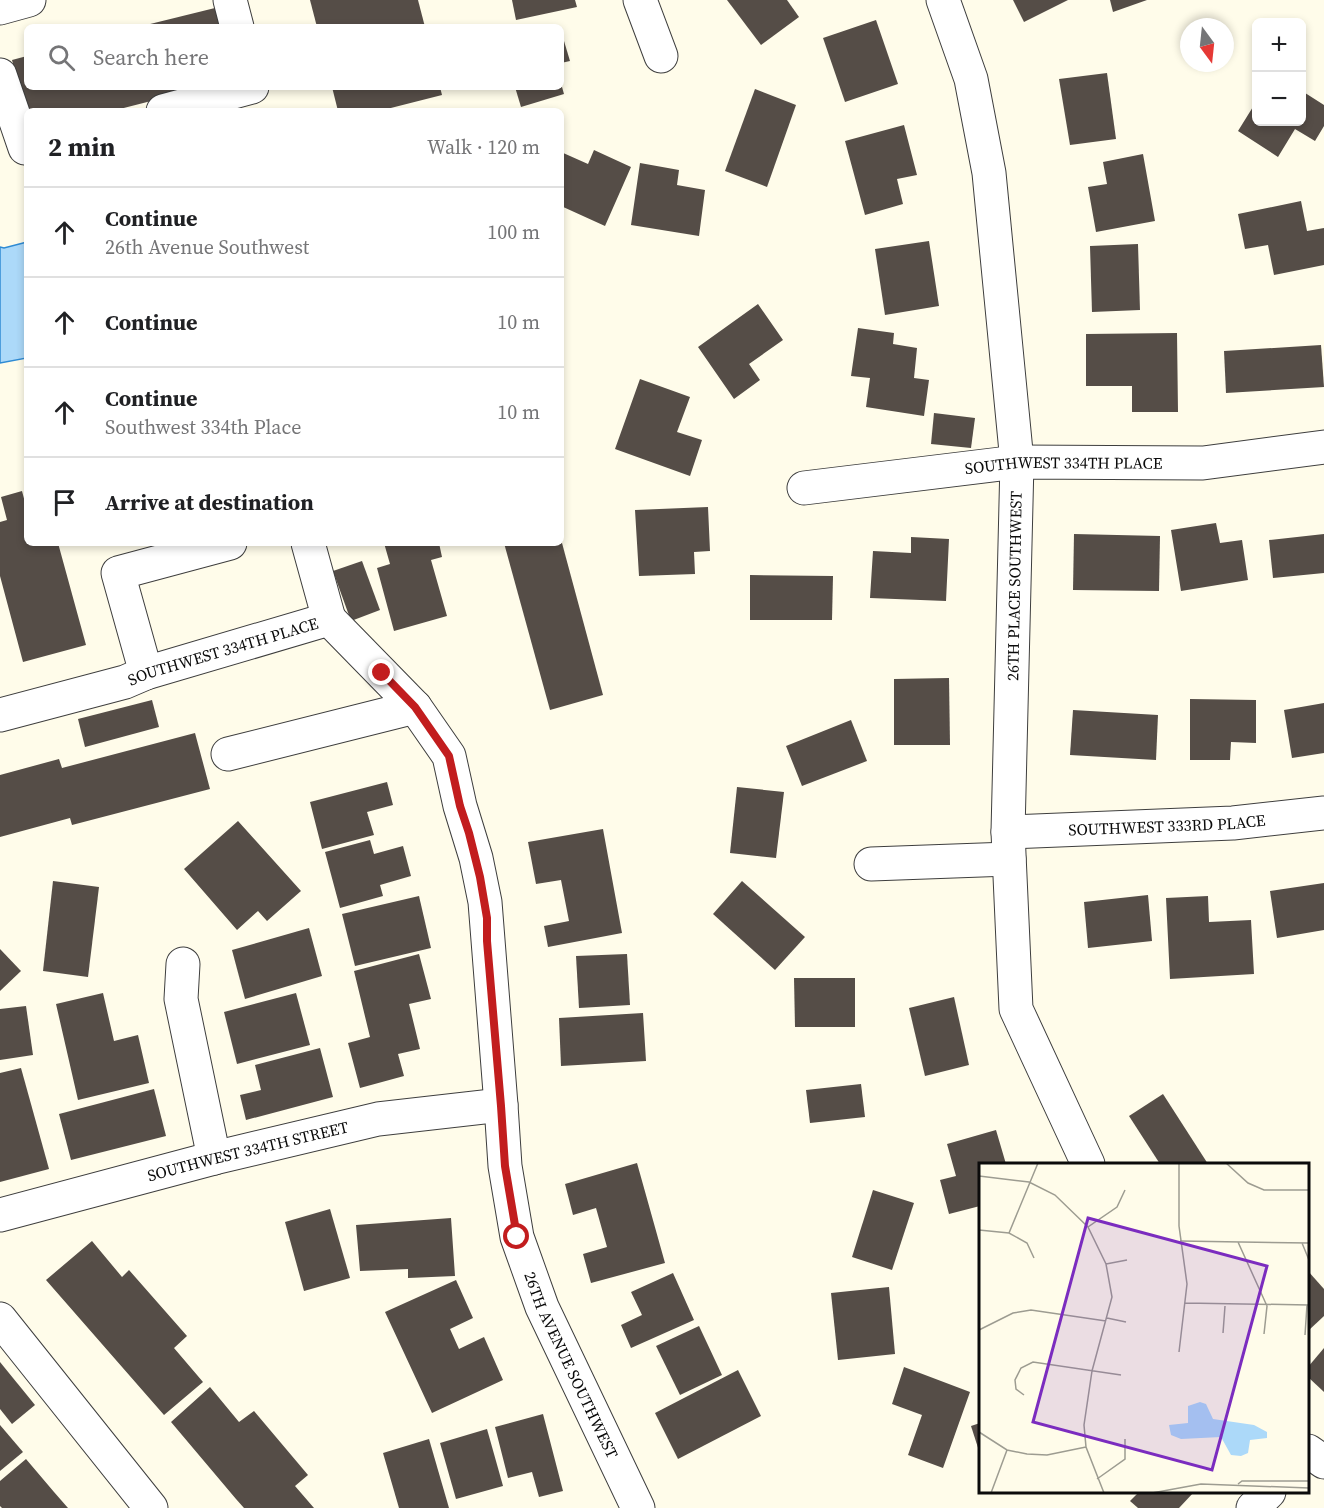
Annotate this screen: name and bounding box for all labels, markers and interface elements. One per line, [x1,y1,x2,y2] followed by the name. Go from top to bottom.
[1180,18,1234,72] north arrow
[1252,18,1306,126] map controls
[1252,18,1306,72] button: +
[24,24,564,90] search box
[45,41,78,74] icon: search
[93,42,209,72] text: Search here
[1252,72,1306,126] button: −
[48,129,115,165] text: 2 min
[427,133,540,161] text: Walk · 120 m
[105,203,198,233] text: Continue
[48,216,81,249] icon: ahead
[487,218,540,246] text: 100 m
[105,233,309,261] text: 26th Avenue Southwest
[48,306,81,339] icon: ahead
[105,307,198,337] text: Continue
[497,308,540,336] text: 10 m
[105,383,198,413] text: Continue
[48,396,81,429] icon: ahead
[497,398,540,426] text: 10 m
[105,413,301,441] text: Southwest 334th Place
[964,451,1163,479] street label: SOUTHWEST 334TH PLACE
[48,486,81,519] icon: arrive
[105,487,314,517] text: Arrive at destination
[1001,491,1027,681] street label: 26TH PLACE SOUTHWEST
[124,612,321,691] street label: SOUTHWEST 334TH PLACE
[368,659,394,685] route end
[1068,808,1267,841] street label: SOUTHWEST 333RD PLACE
[145,1115,351,1186] street label: SOUTHWEST 334TH STREET
[979,1163,1309,1493] inset map
[503,1223,529,1249] route start
[519,1269,624,1462] street label: 26TH AVENUE SOUTHWEST

